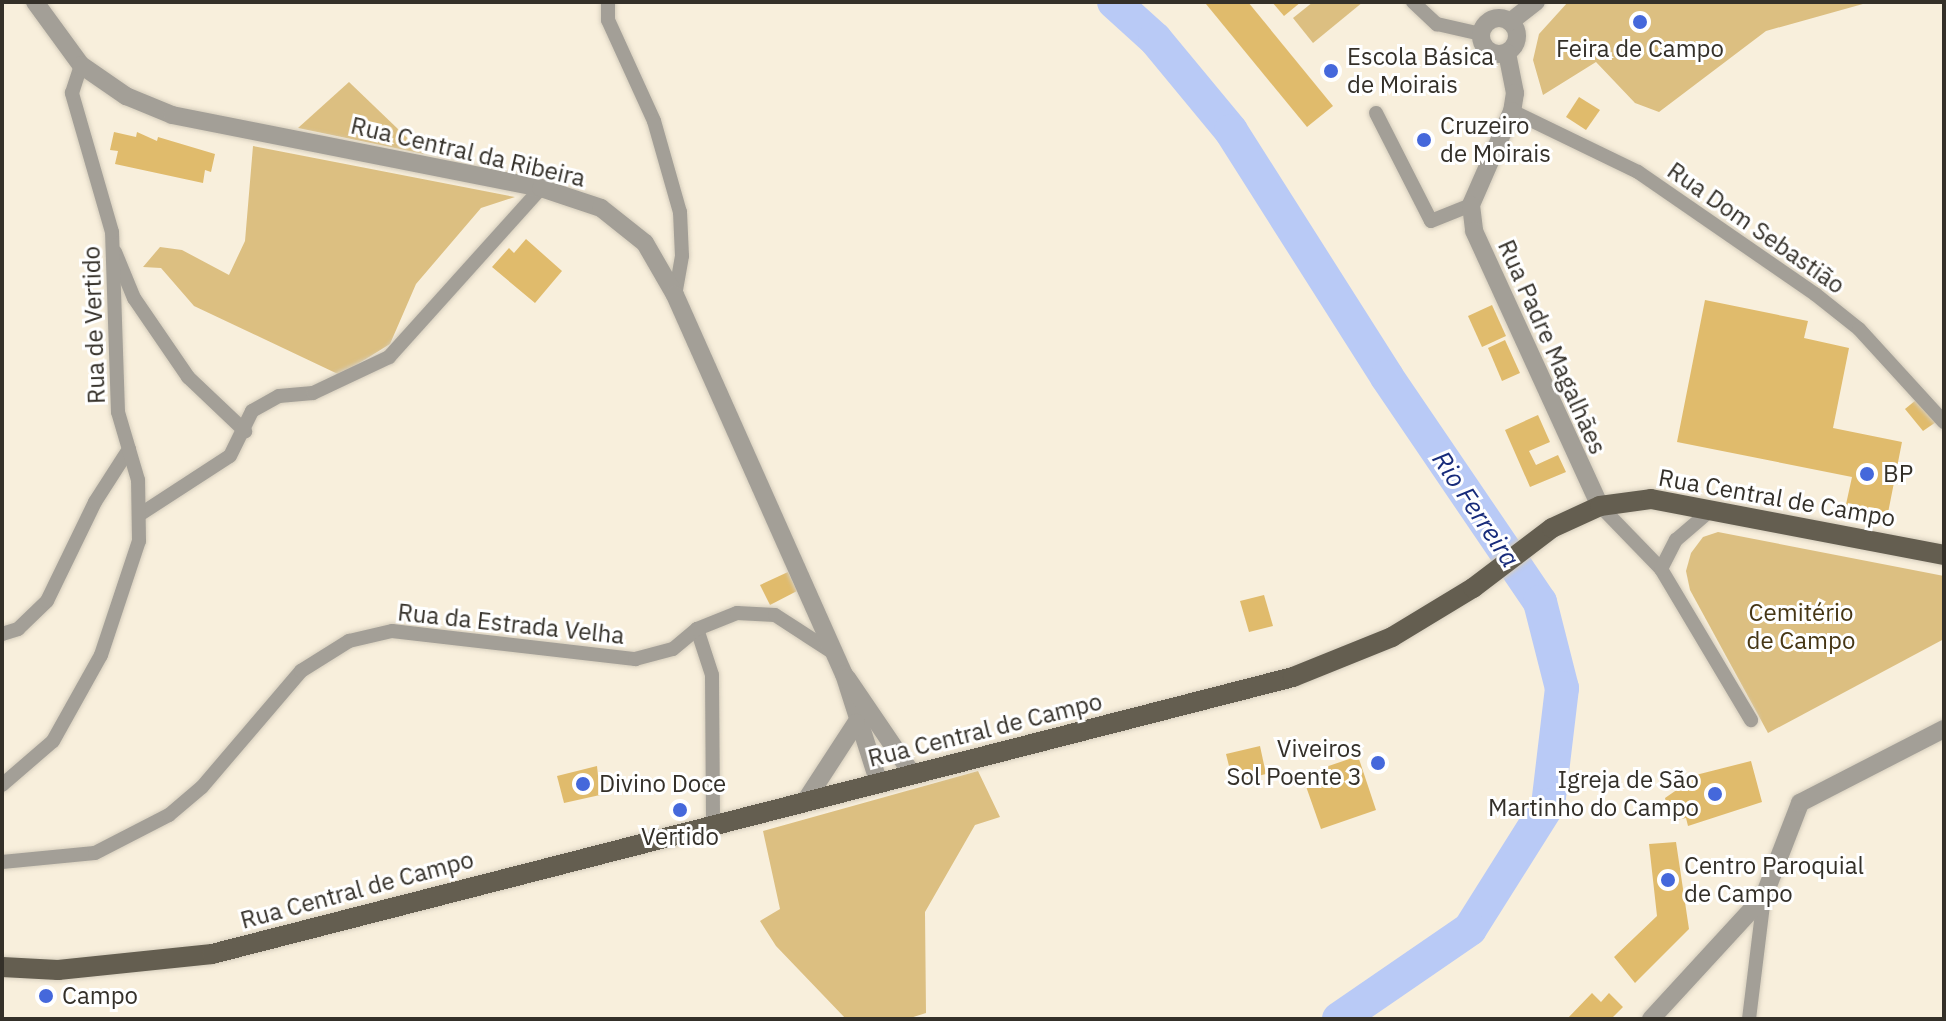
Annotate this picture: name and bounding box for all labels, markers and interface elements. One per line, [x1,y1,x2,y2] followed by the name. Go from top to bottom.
[1631,13,1649,31] marker: Feira de Campo
[1556,35,1724,63] place label: Feira de Campo
[1347,43,1494,99] place label: Escola Básica de Moirais
[1322,62,1340,80] marker: Escola Básica de Moirais
[348,111,588,193] street label: Rua Central da Ribeira
[1440,112,1551,168] place label: Cruzeiro de Moirais
[1415,131,1433,149] marker: Cruzeiro de Moirais
[1662,156,1850,300] street label: Rua Dom Sebastião
[1492,235,1612,459] street label: Rua Padre Magalhães
[77,246,111,404] street label: Rua de Vertido
[1426,445,1526,573] water label: Rio Ferreira
[1883,460,1913,488] place label: BP
[1656,463,1898,533] street label: Rua Central de Campo
[1858,465,1876,483] marker: BP
[396,598,626,650] street label: Rua da Estrada Velha
[1747,599,1855,655] park label: Cemitério de Campo
[865,687,1105,773] street label: Rua Central de Campo
[1227,735,1362,791] place label: Viveiros Sol Poente 3
[1369,754,1387,772] marker: Viveiros Sol Poente 3
[1488,766,1699,822] place label: Igreja de São Martinho do Campo
[599,770,726,798] place label: Divino Doce
[574,775,592,793] marker: Divino Doce
[1706,785,1724,803] marker: Igreja de São Martinho do Campo
[671,801,689,819] marker: Vertido
[641,823,719,851] place label: Vertido
[237,845,477,935] street label: Rua Central de Campo
[1684,852,1864,908] place label: Centro Paroquial de Campo
[1659,871,1677,889] marker: Centro Paroquial de Campo
[62,982,138,1010] place label: Campo
[37,987,55,1005] marker: Campo

